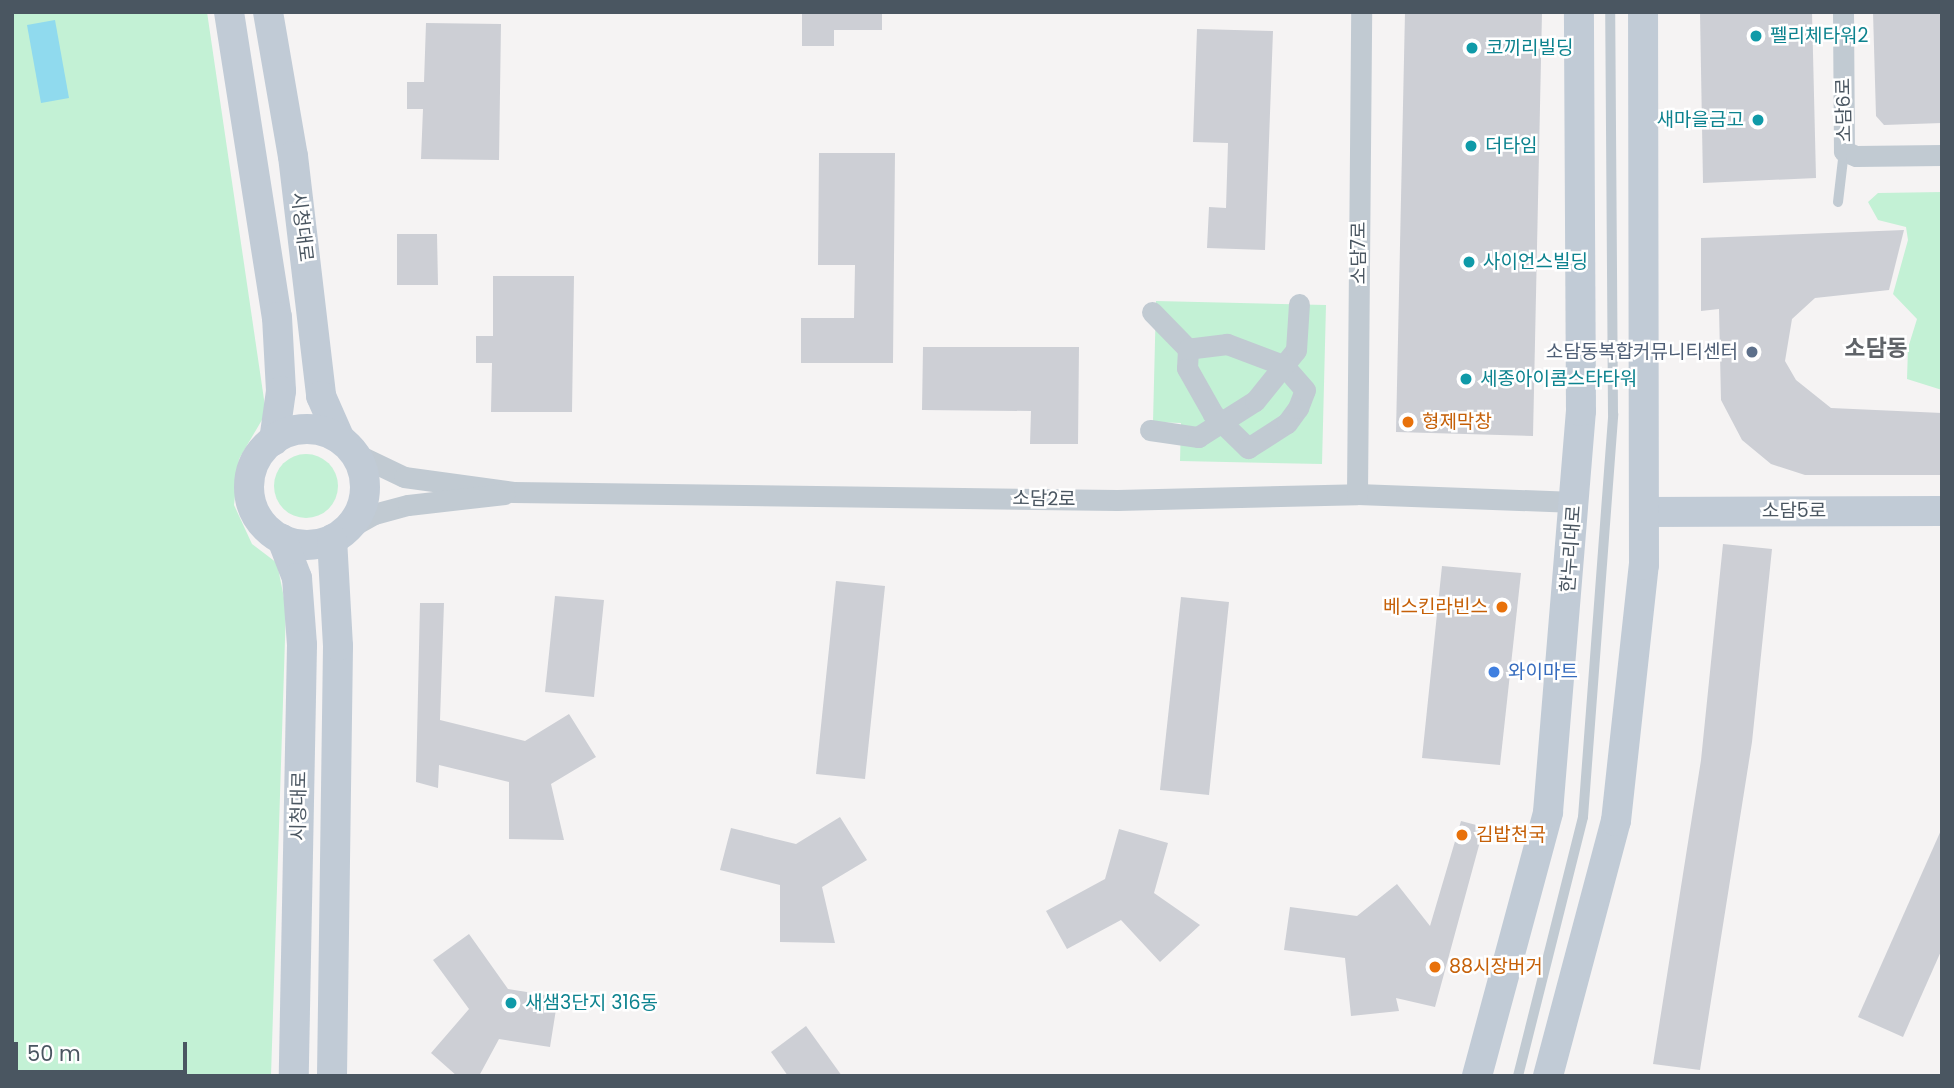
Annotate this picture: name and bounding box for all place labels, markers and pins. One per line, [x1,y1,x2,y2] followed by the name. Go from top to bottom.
[1770,25,1868,47] place label: 펠리체타워2
[1748,28,1764,44] marker: 펠리체타워2
[1486,37,1573,59] place label: 코끼리빌딩
[1464,40,1480,56] marker: 코끼리빌딩
[1657,109,1744,131] place label: 새마을금고
[1750,112,1766,128] marker: 새마을금고
[1485,135,1537,157] place label: 더타임
[1463,138,1479,154] marker: 더타임
[1483,251,1588,273] place label: 사이언스빌딩
[1461,254,1477,270] marker: 사이언스빌딩
[1546,341,1738,363] place label: 소담동복합커뮤니티센터
[1744,344,1760,360] marker: 소담동복합커뮤니티센터
[1480,368,1637,390] place label: 세종아이콤스타타워
[1458,371,1474,387] marker: 세종아이콤스타타워
[1422,411,1492,433] place label: 형제막창
[1400,414,1416,430] marker: 형제막창
[1383,596,1488,618] place label: 베스킨라빈스
[1494,599,1510,615] marker: 베스킨라빈스
[1508,661,1578,683] place label: 와이마트
[1486,664,1502,680] marker: 와이마트
[1476,824,1546,846] place label: 김밥천국
[1454,827,1470,843] marker: 김밥천국
[1449,956,1543,978] place label: 88시장버거
[1427,959,1443,975] marker: 88시장버거
[525,992,658,1014] place label: 새샘3단지 316동
[503,995,519,1011] marker: 새샘3단지 316동

